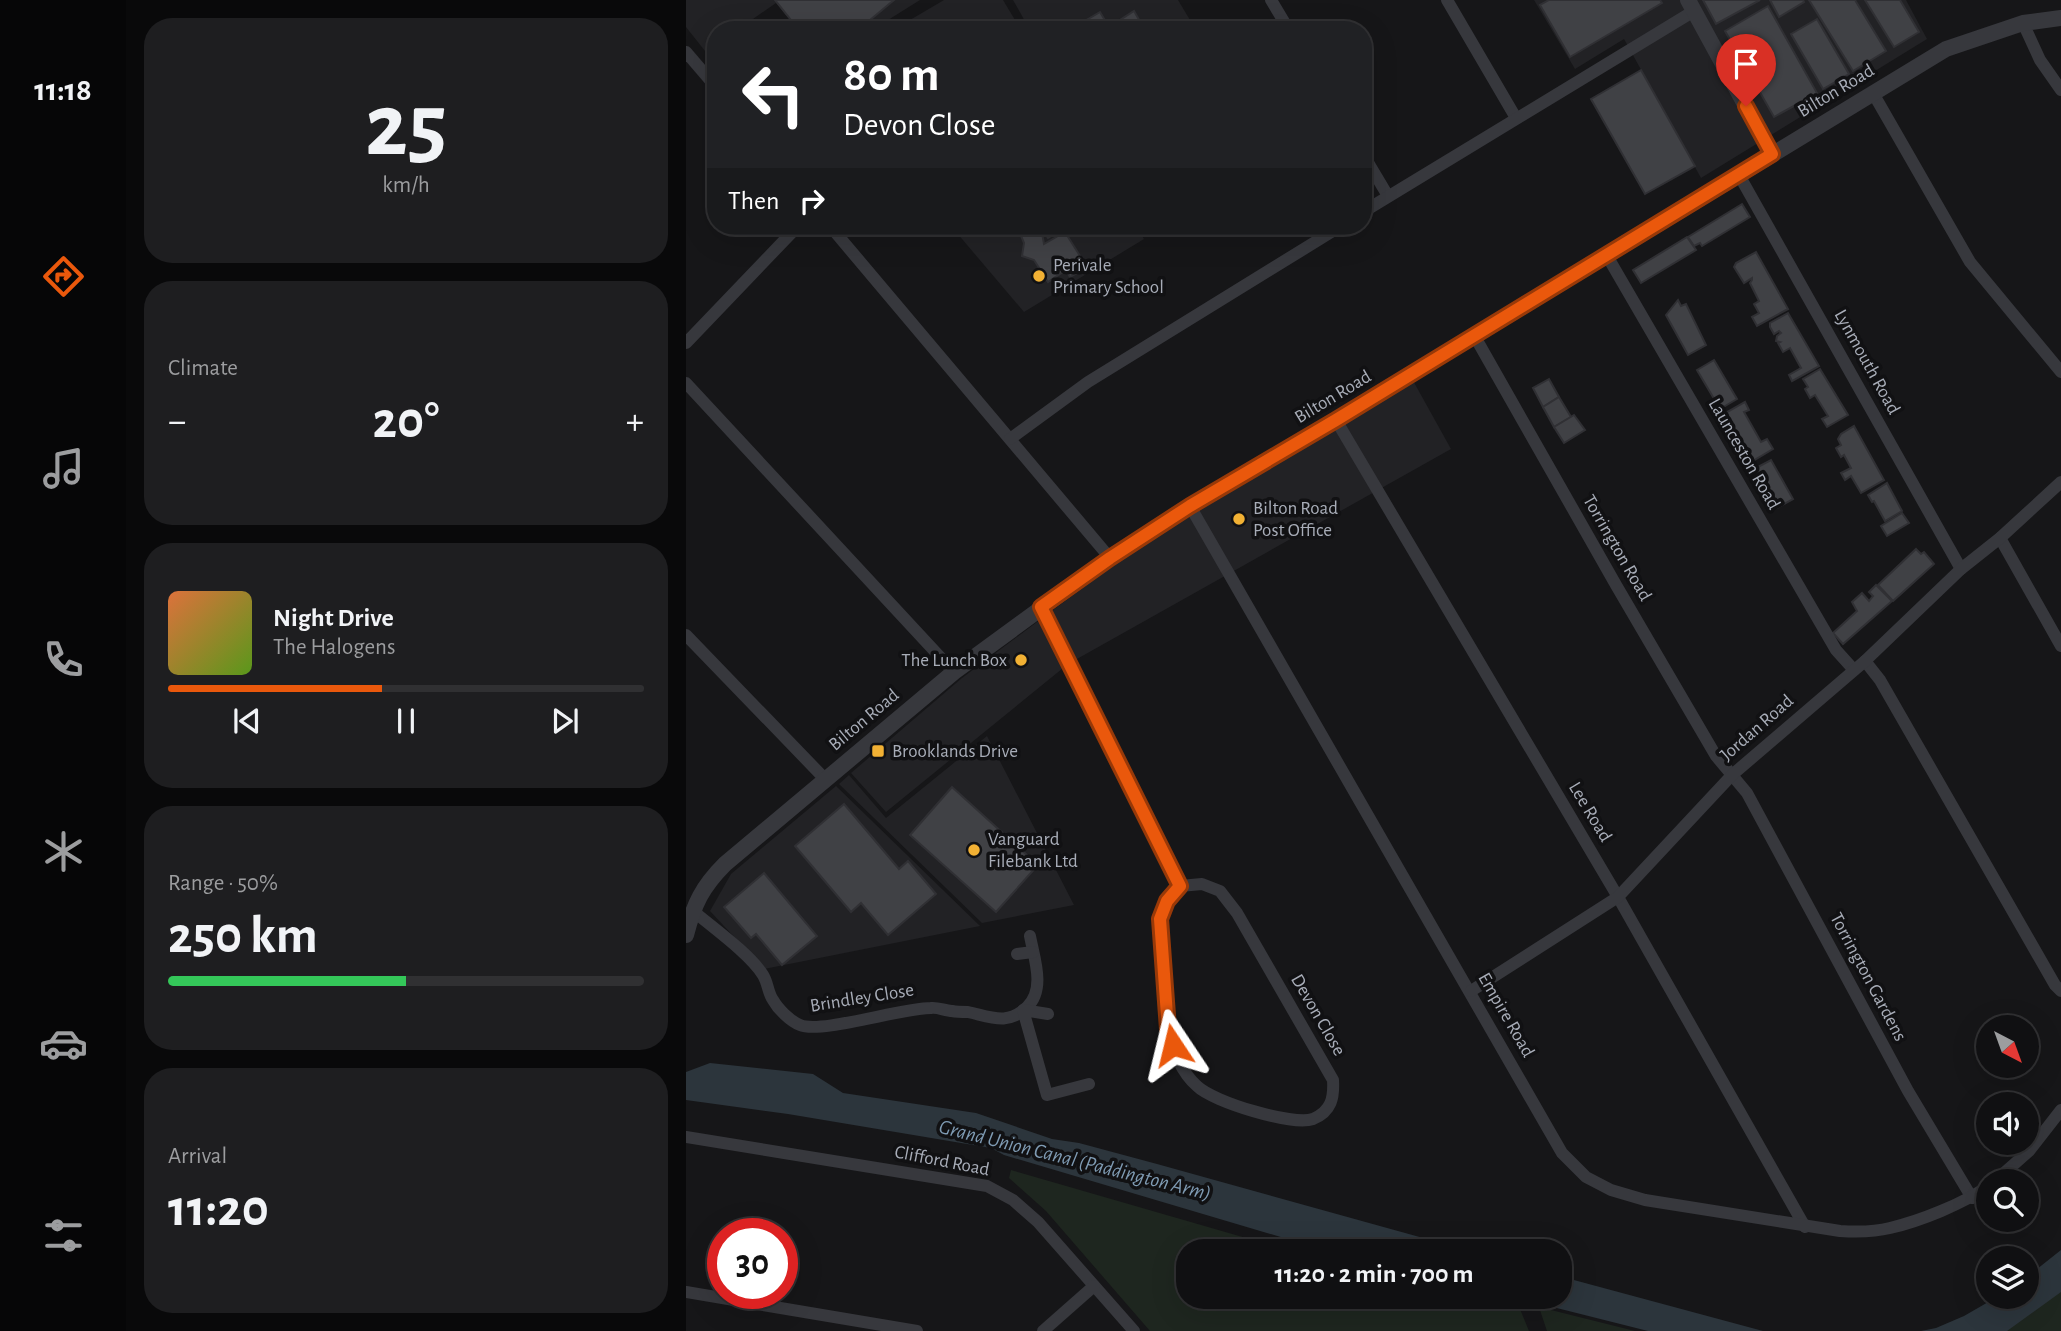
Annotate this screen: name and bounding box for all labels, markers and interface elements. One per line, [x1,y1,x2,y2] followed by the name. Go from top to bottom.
[1716,34,1776,106] pin
[1727,45,1765,83] icon: arrive
[728,49,819,140] icon: left
[843,51,940,100] text: 80 m
[1795,61,1878,121] street label: Bilton Road
[34,74,92,106] text: 11:18
[365,81,447,172] text: 25
[843,109,996,141] text: Devon Close
[382,174,430,197] text: km/h
[793,182,831,220] icon: right
[728,188,779,214] text: Then
[39,252,88,301] icon: directions
[1053,256,1164,297] place label: Perivale Primary School
[1031,268,1047,284] marker: Perivale Primary School
[1831,307,1904,418] street label: Lynmouth Road
[168,357,238,380] text: Climate
[1292,367,1375,427] street label: Bilton Road
[373,395,439,447] text: 20°
[1705,395,1783,513] street label: Launceston Road
[168,403,186,441] text: −
[626,403,644,441] text: +
[39,444,88,493] icon: music
[1579,492,1655,604] street label: Torrington Road
[1253,499,1338,540] place label: Bilton Road Post Office
[1231,511,1247,527] marker: Bilton Road Post Office
[273,605,394,631] text: Night Drive
[39,635,88,684] icon: phone
[273,636,395,659] text: The Halogens
[901,651,1007,670] place label: The Lunch Box
[1013,652,1029,668] marker: The Lunch Box
[825,685,903,755] street label: Bilton Road
[1717,691,1797,765] street label: Jordan Road
[228,702,266,740] icon: previous
[387,702,425,740] icon: pause
[546,702,584,740] icon: next
[892,742,1018,761] place label: Brooklands Drive
[870,743,886,759] marker: Brooklands Drive
[1565,779,1615,845] street label: Lee Road
[39,827,88,876] icon: climate
[988,830,1078,871] place label: Vanguard Filebank Ltd
[966,842,982,858] marker: Vanguard Filebank Ltd
[168,872,278,895] text: Range · 50%
[168,910,318,962] text: 250 km
[1826,910,1910,1044] street label: Torrington Gardens
[1474,969,1538,1061] street label: Empire Road
[1287,971,1349,1059] street label: Devon Close
[809,980,915,1016] street label: Brindley Close
[1136,1008,1210,1082] position arrow
[1976,1015,2039,1078] north arrow
[1976,1015,2039,1309] map controls
[39,1019,88,1068] icon: car
[1976,1092,2039,1155] button: sound
[937,1116,1213,1204] water label: Grand Union Canal (Paddington Arm)
[893,1142,991,1180] street label: Clifford Road
[168,1145,227,1168] text: Arrival
[1976,1169,2039,1232] button: search
[168,1183,269,1235] text: 11:20
[39,1211,88,1260] icon: filters
[707,1218,798,1309] speed limit sign: 30
[1976,1246,2039,1309] button: layers
[1274,1261,1474,1287] text: 11:20 · 2 min · 700 m

